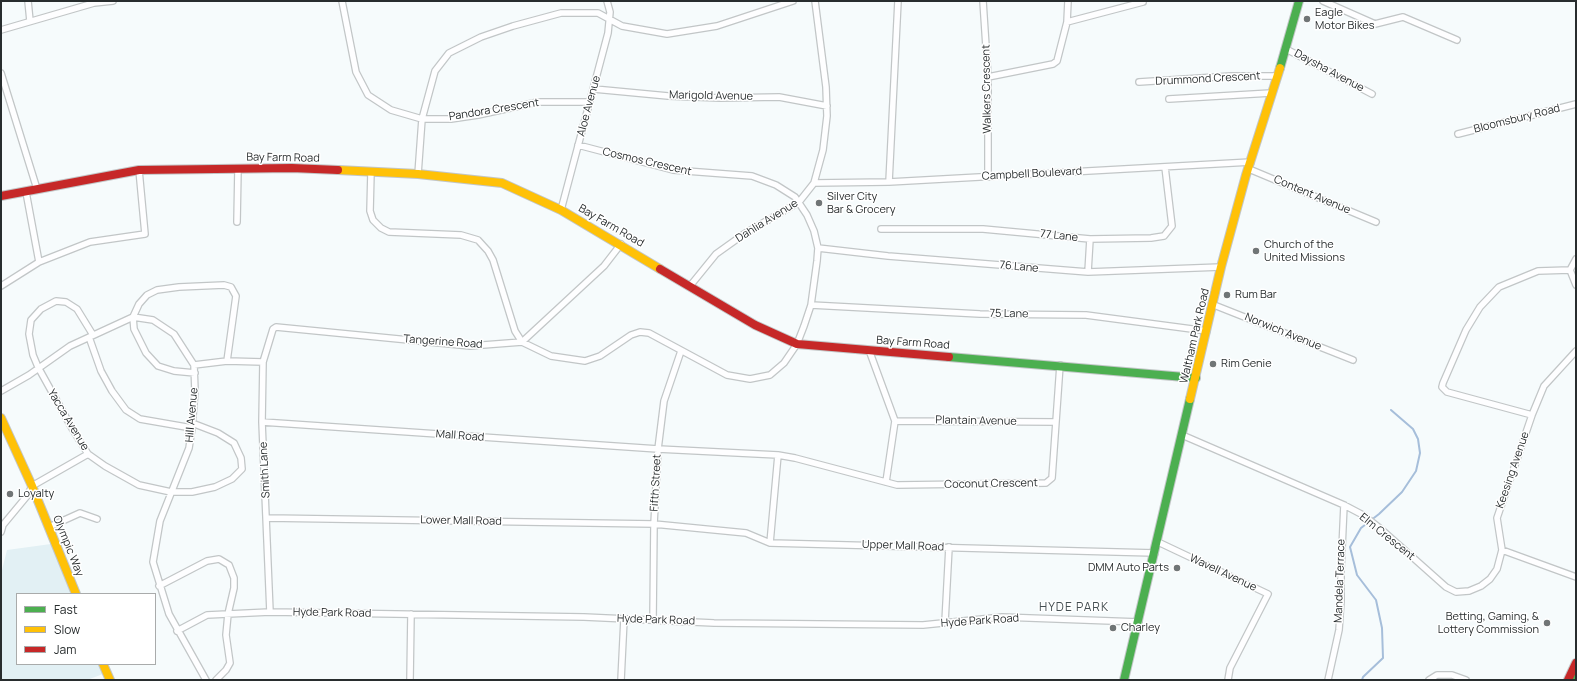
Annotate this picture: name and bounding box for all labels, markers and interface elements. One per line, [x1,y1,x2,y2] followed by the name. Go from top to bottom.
[1315,6,1374,32] place label: Eagle Motor Bikes
[1302,14,1312,24] marker: Eagle Motor Bikes
[980,44,994,134] street label: Walkers Crescent
[1292,47,1366,95] street label: Daysha Avenue
[1155,70,1261,88] street label: Drummond Crescent
[575,74,603,138] street label: Aloe Avenue
[669,89,753,103] street label: Marigold Avenue
[448,96,540,124] street label: Pandora Crescent
[1472,102,1562,136] street label: Bloomsbury Road
[601,145,693,179] street label: Cosmos Crescent
[246,151,320,165] street label: Bay Farm Road
[982,165,1082,183] street label: Campbell Boulevard
[1272,173,1352,217] street label: Content Avenue
[827,190,896,216] place label: Silver City Bar & Grocery
[733,197,801,245] street label: Dahlia Avenue
[814,198,824,208] marker: Silver City Bar & Grocery
[576,202,646,250] street label: Bay Farm Road
[1039,227,1079,245] street label: 77 Lane
[1264,238,1345,264] place label: Church of the United Missions
[1251,246,1261,256] marker: Church of the United Missions
[999,259,1039,275] street label: 76 Lane
[1178,287,1212,385] street label: Waltham Park Road
[1235,288,1277,302] place label: Rum Bar
[1222,290,1232,300] marker: Rum Bar
[990,307,1028,321] street label: 75 Lane
[1243,311,1323,353] street label: Norwich Avenue
[403,333,483,351] street label: Tangerine Road
[876,334,950,352] street label: Bay Farm Road
[1221,357,1272,371] place label: Rim Genie
[1208,359,1218,369] marker: Rim Genie
[44,387,92,453] street label: Yacca Avenue
[183,387,201,443] street label: Hill Avenue
[935,414,1017,428] street label: Plantain Avenue
[435,428,485,444] street label: Mall Road
[1494,430,1532,510] street label: Keesing Avenue
[257,441,273,499] street label: Smith Lane
[648,454,664,512] street label: Fifth Street
[944,477,1038,491] street label: Coconut Crescent
[18,487,54,501] place label: Loyalty
[5,489,15,499] marker: Loyalty
[1357,511,1417,563] street label: Elm Crescent
[50,514,86,578] street label: Olympic Way
[420,514,502,528] street label: Lower Mall Road
[862,538,944,554] street label: Upper Mall Road
[1332,539,1348,623] street label: Mandela Terrace
[1187,552,1259,594] street label: Wavell Avenue
[1088,561,1169,575] place label: DMM Auto Parts
[1172,563,1182,573] marker: DMM Auto Parts
[16,593,156,665] legend
[54,601,78,618] text: Fast
[1039,601,1109,615] district label: HYDE PARK
[293,606,371,620] street label: Hyde Park Road
[1438,610,1539,636] place label: Betting, Gaming, & Lottery Commission
[617,612,695,628] street label: Hyde Park Road
[940,612,1020,630] street label: Hyde Park Road
[1542,618,1552,628] marker: Betting, Gaming, & Lottery Commission
[54,621,80,638] text: Slow
[1121,621,1160,635] place label: Charley
[1108,623,1118,633] marker: Charley
[54,641,76,658] text: Jam

